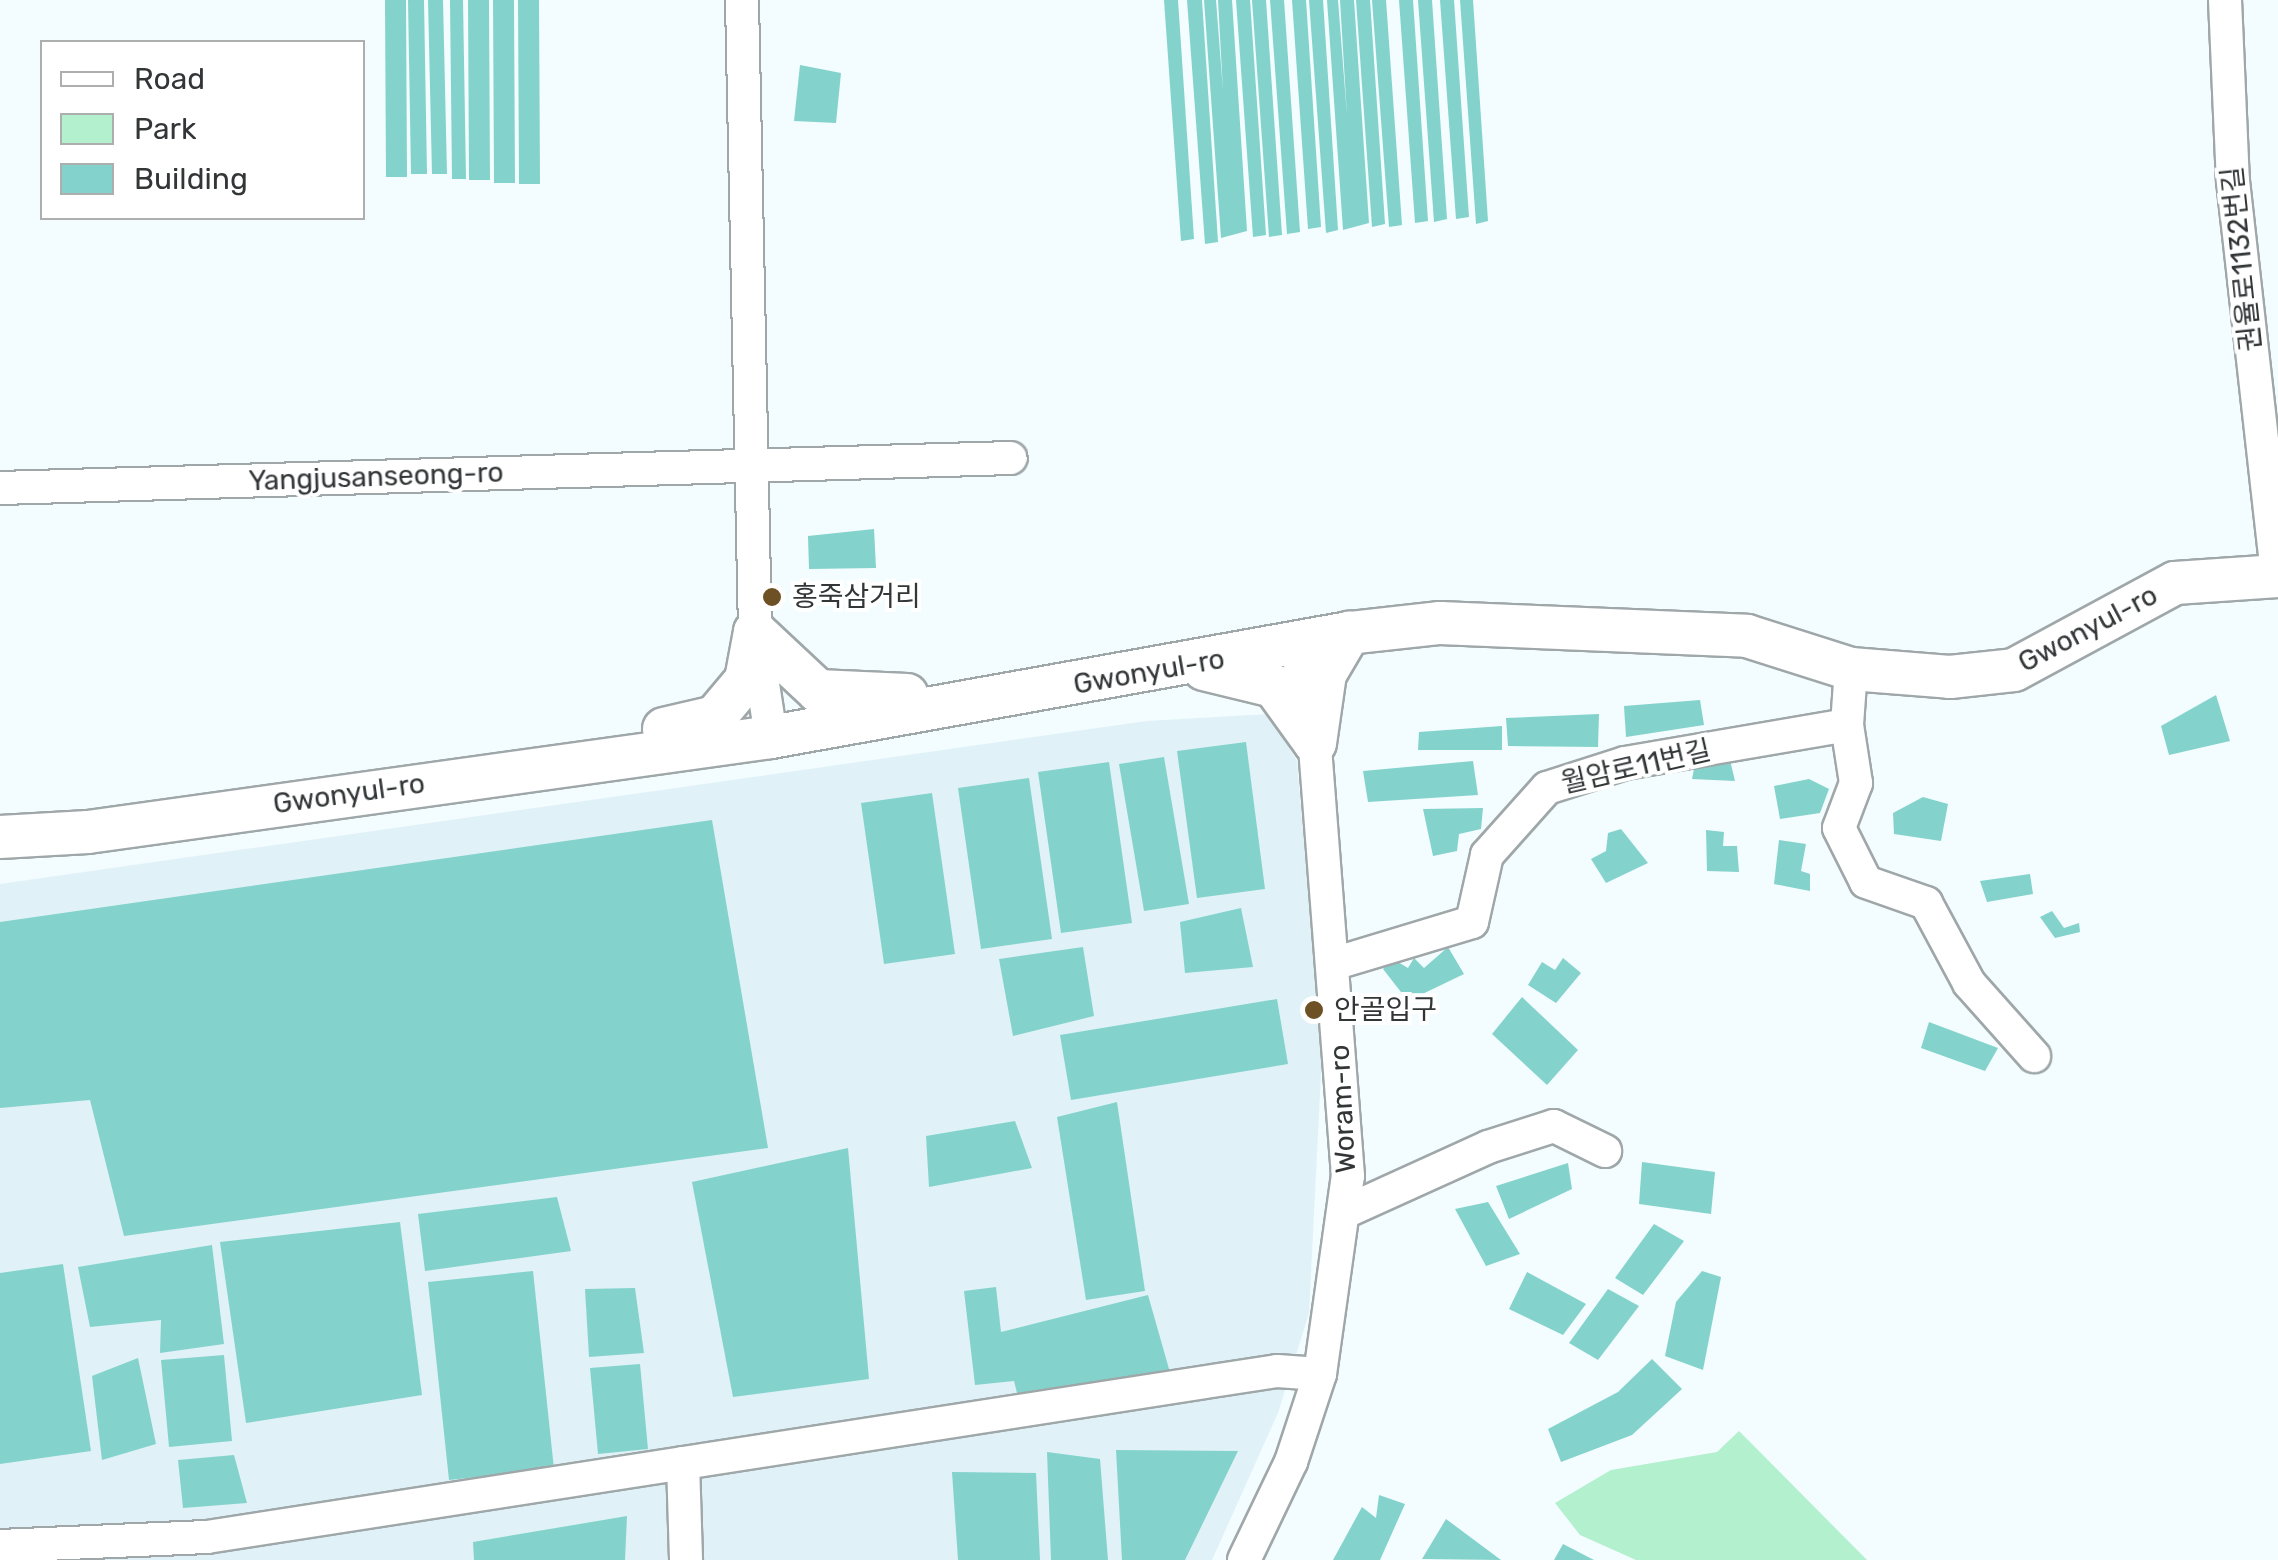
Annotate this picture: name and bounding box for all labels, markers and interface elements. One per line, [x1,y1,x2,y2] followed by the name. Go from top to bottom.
[40,40,365,220] legend
[134,61,205,97] text: Road
[134,111,196,147] text: Park
[134,161,248,197] text: Building
[2216,165,2268,353] street label: 권율로1132번길
[248,456,504,498] street label: Yangjusanseong-ro
[2013,578,2163,680] street label: Gwonyul-ro
[792,580,921,614] place label: 홍죽삼거리
[761,586,783,608] marker: 홍죽삼거리
[1071,642,1227,702] street label: Gwonyul-ro
[1558,733,1714,801] street label: 월암로11번길
[271,767,427,821] street label: Gwonyul-ro
[1334,993,1437,1027] place label: 안골입구
[1303,999,1325,1021] marker: 안골입구
[1323,1044,1363,1174] street label: Woram-ro

